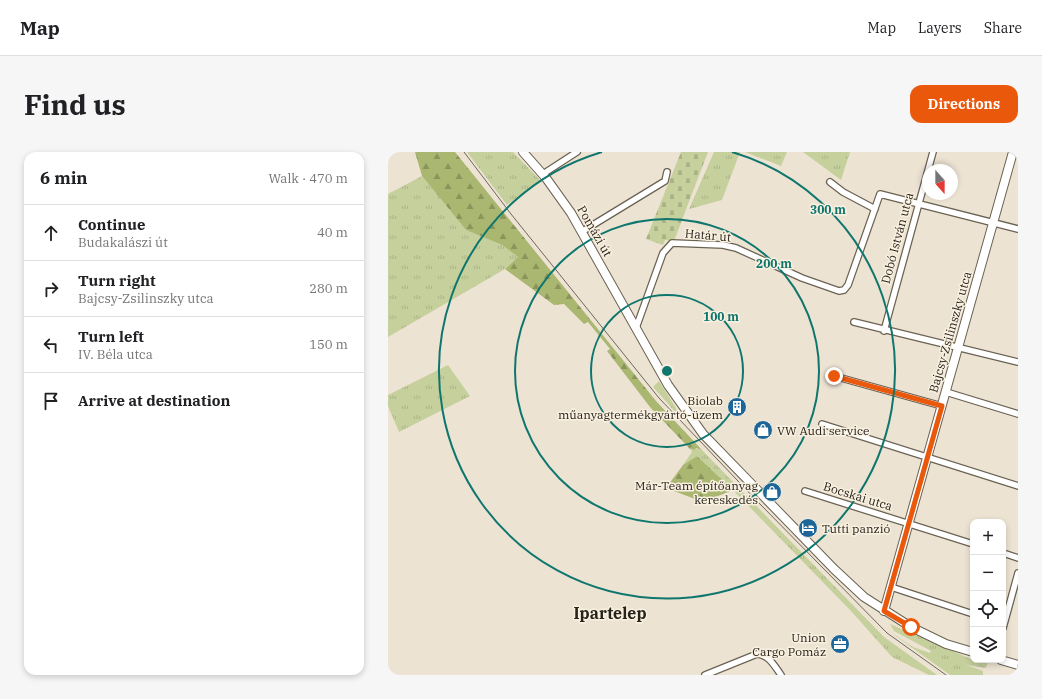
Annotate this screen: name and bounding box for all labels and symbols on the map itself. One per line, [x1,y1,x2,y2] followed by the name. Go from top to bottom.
[922,164,958,200] north arrow
[878,190,917,285] street label: Dobó István utca
[810,202,846,217] text: 300 m
[574,203,616,259] street label: Pomázi út
[684,226,732,244] street label: Határ út
[756,256,792,271] text: 200 m
[926,269,975,394] street label: Bajcsy-Zsilinszky utca
[703,309,739,324] text: 100 m
[660,364,674,378] centre of rings
[825,367,843,385] route end
[558,393,724,422] place label: Biolab műanyagtermékgyártó-üzem
[726,396,748,418] building icon: Biolab műanyagtermékgyártó-üzem
[752,419,774,441] shop icon: VW Audi service
[777,423,869,438] place label: VW Audi service
[635,478,758,507] place label: Már-Team építőanyag kereskedés
[822,478,895,514] street label: Bocskai utca
[761,481,783,503] shop icon: Már-Team építőanyag kereskedés
[797,517,819,539] hotel icon: Tutti panzió
[822,521,891,536] place label: Tutti panzió
[573,603,647,623] district label: Ipartelep
[902,618,920,636] route start
[752,630,826,659] place label: Union Cargo Pomáz
[829,633,851,655] office icon: Union Cargo Pomáz

